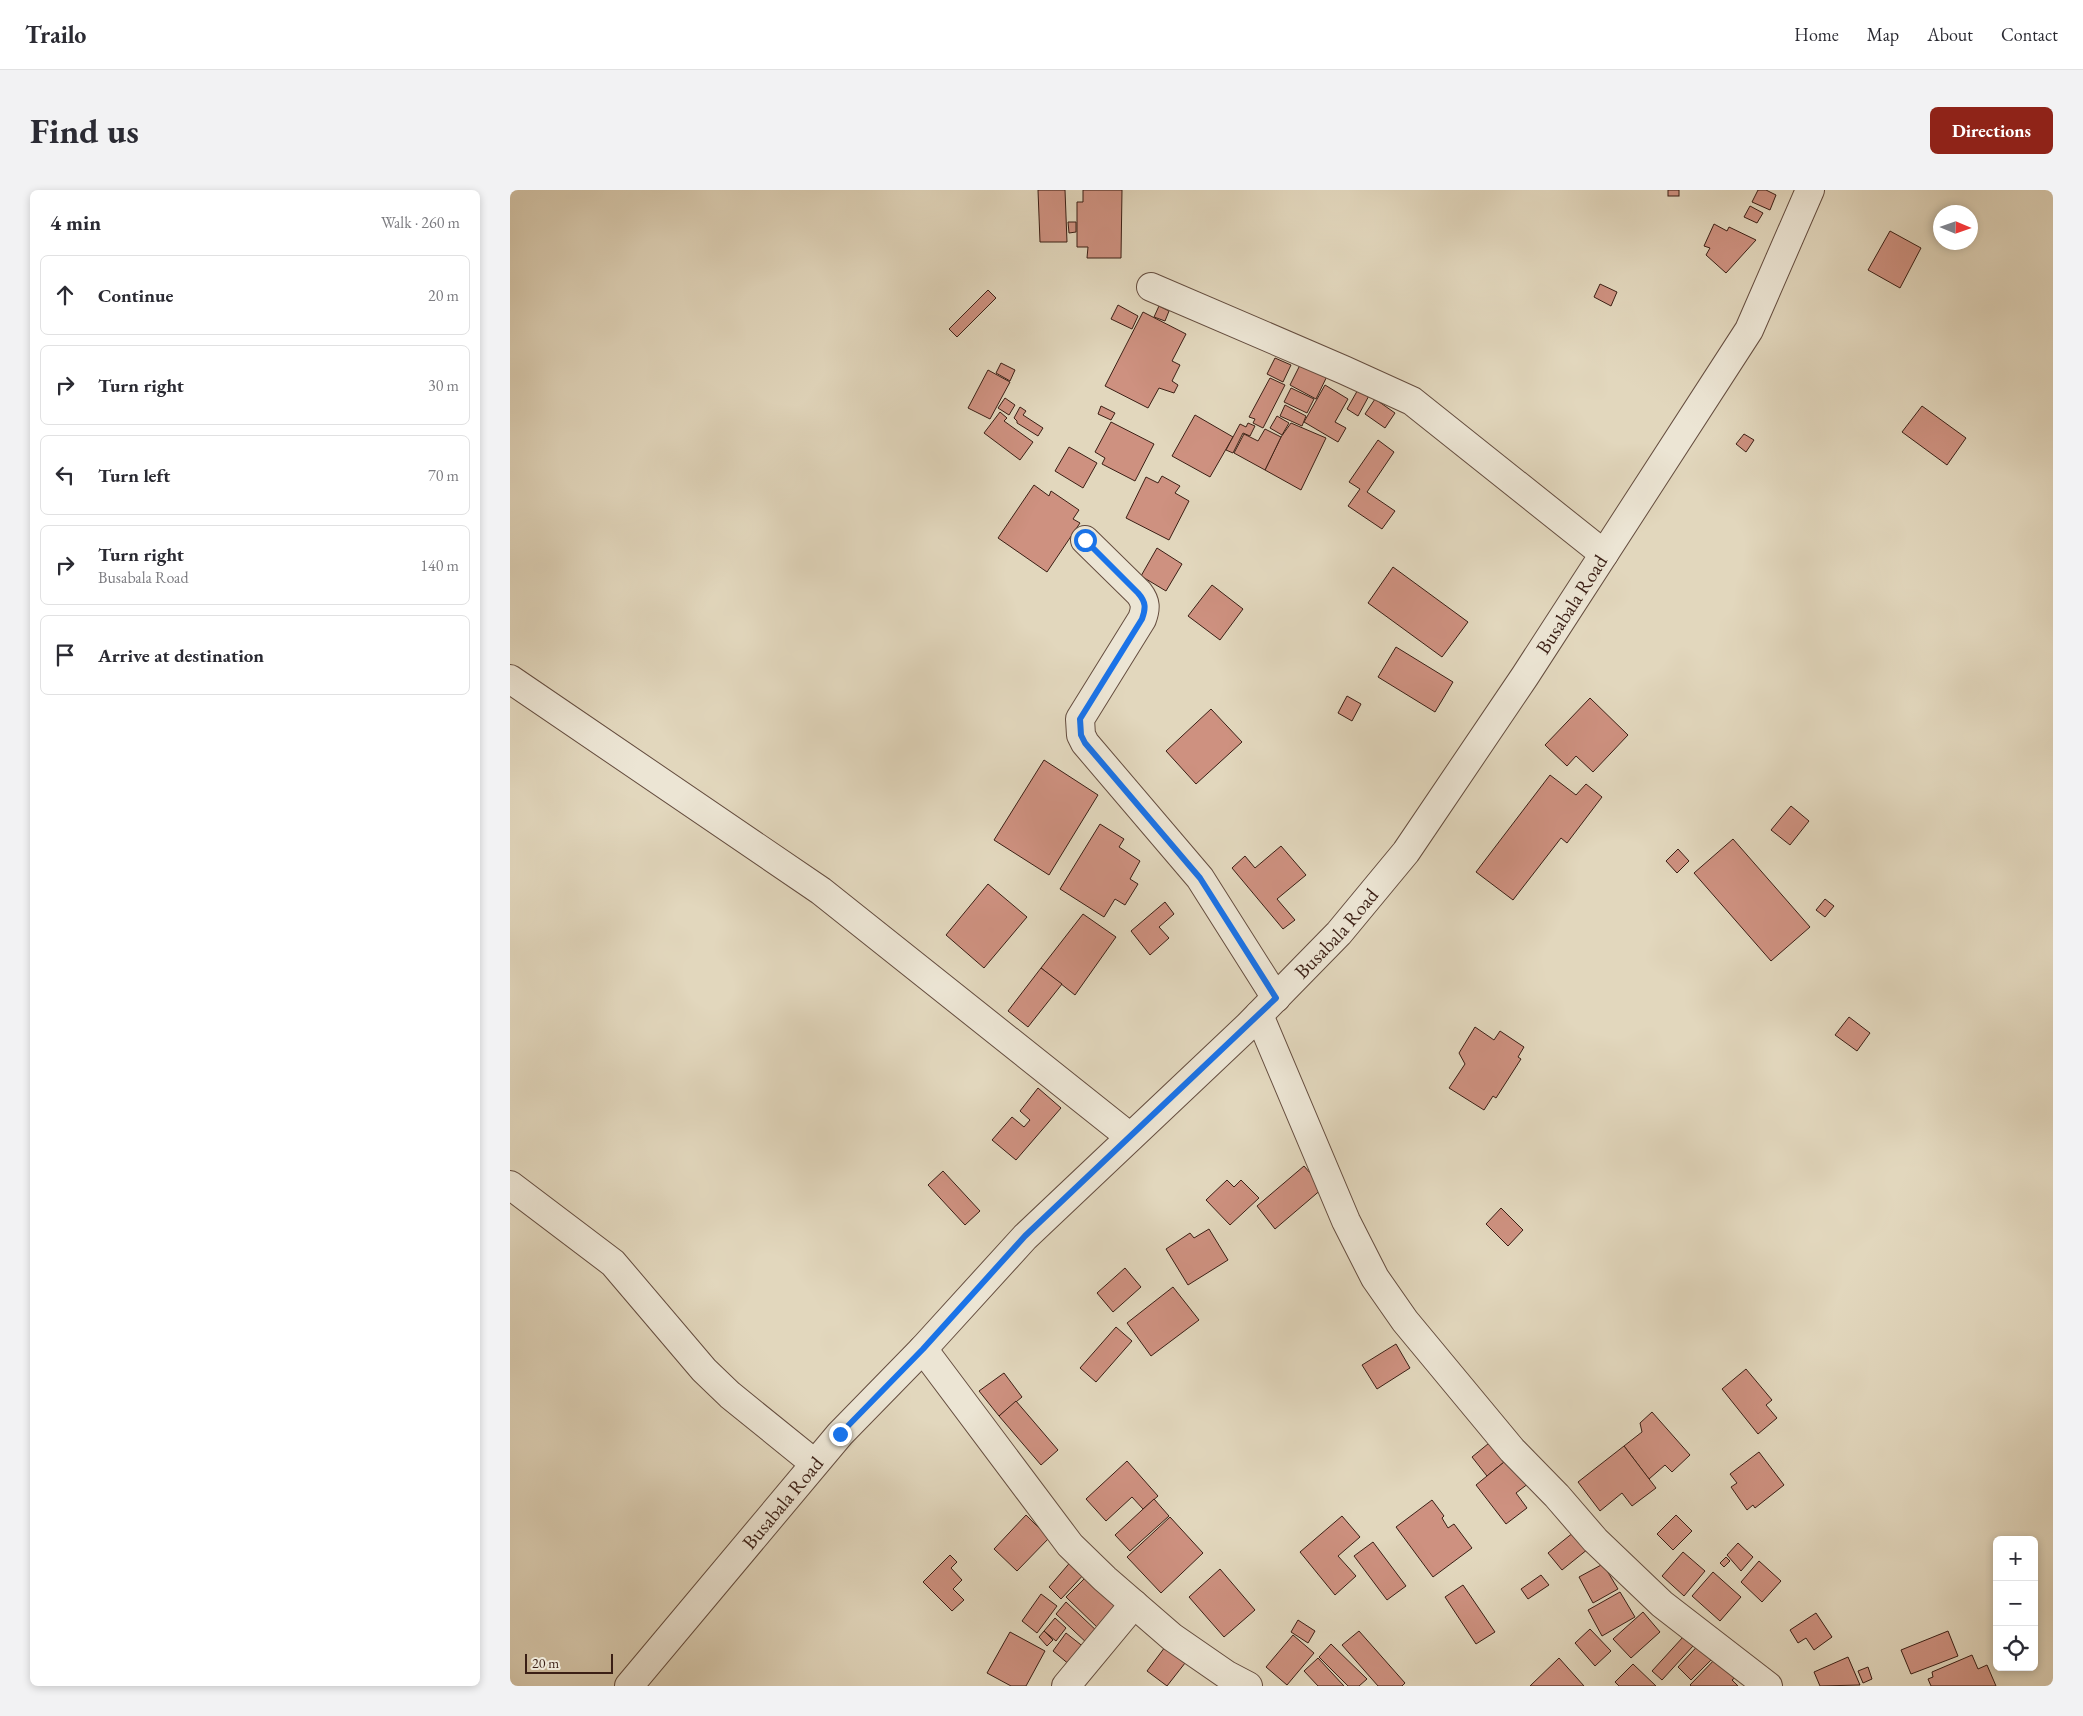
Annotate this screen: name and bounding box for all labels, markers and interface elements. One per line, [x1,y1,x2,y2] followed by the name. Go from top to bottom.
[25,19,86,50] text: Trailo
[1794,23,1839,46] text: Home
[1867,23,1899,46] text: Map
[1927,23,1973,46] text: About
[2001,23,2058,46] text: Contact
[1930,107,2053,154] button: Directions
[30,108,139,153] text: Find us
[1933,205,1978,250] north arrow
[50,209,101,236] text: 4 min
[381,212,460,233] text: Walk · 260 m
[51,281,79,309] icon: ahead
[98,283,173,308] text: Continue
[428,285,459,306] text: 20 m
[51,371,79,399] icon: right
[98,373,184,398] text: Turn right
[428,375,459,396] text: 30 m
[51,461,79,489] icon: left
[98,463,170,488] text: Turn left
[428,465,459,486] text: 70 m
[1074,529,1097,552] route start
[98,542,184,567] text: Turn right
[1530,549,1614,659] street label: Busabala Road
[51,551,79,579] icon: right
[420,555,459,576] text: 140 m
[98,567,189,588] text: Busabala Road
[51,641,79,669] icon: arrive
[98,643,264,668] text: Arrive at destination
[1289,882,1384,984] street label: Busabala Road
[829,1423,852,1446] route end
[736,1450,829,1555] street label: Busabala Road
[1993,1536,2038,1671] map controls
[1993,1536,2038,1581] button: +
[1993,1581,2038,1626] button: −
[1993,1626,2038,1671] button: locate
[525,1651,612,1674] scale bar
[532,1654,559,1672] text: 20 m

